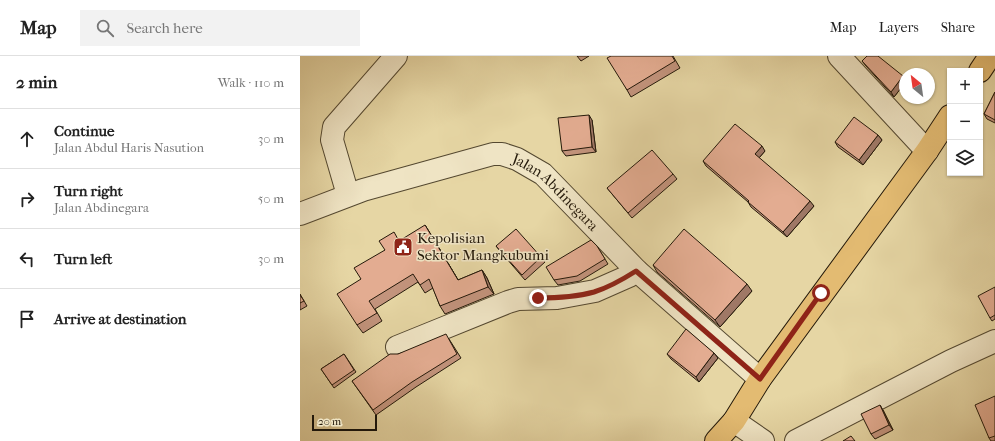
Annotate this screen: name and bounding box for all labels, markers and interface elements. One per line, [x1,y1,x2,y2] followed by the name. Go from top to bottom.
[80,10,360,46] search box
[20,17,56,39] text: Map
[94,17,116,39] icon: search
[126,19,203,37] text: Search here
[830,19,857,36] text: Map
[879,19,919,36] text: Layers
[941,19,975,36] text: Share
[899,68,935,104] north arrow
[947,68,983,176] map controls
[947,68,983,104] button: +
[16,72,57,92] text: 2 min
[218,75,284,90] text: Walk · 110 m
[947,104,983,140] button: −
[54,122,114,140] text: Continue
[16,128,38,150] icon: ahead
[258,131,284,146] text: 30 m
[54,140,204,155] text: Jalan Abdul Haris Nasution
[947,140,983,176] button: layers
[509,149,603,235] street label: Jalan Abdinegara
[54,182,123,200] text: Turn right
[16,188,38,210] icon: right
[258,191,284,206] text: 50 m
[54,200,149,215] text: Jalan Abdinegara
[417,229,550,264] place label: Kepolisian Sektor Mangkubumi
[392,236,414,258] public building icon: Kepolisian Sektor Mangkubumi
[16,248,38,270] icon: left
[54,250,112,268] text: Turn left
[258,251,284,266] text: 30 m
[812,284,830,302] route start
[529,289,547,307] route end
[16,308,38,330] icon: arrive
[54,310,186,328] text: Arrive at destination
[312,413,377,432] scale bar
[318,415,341,428] text: 20 m

